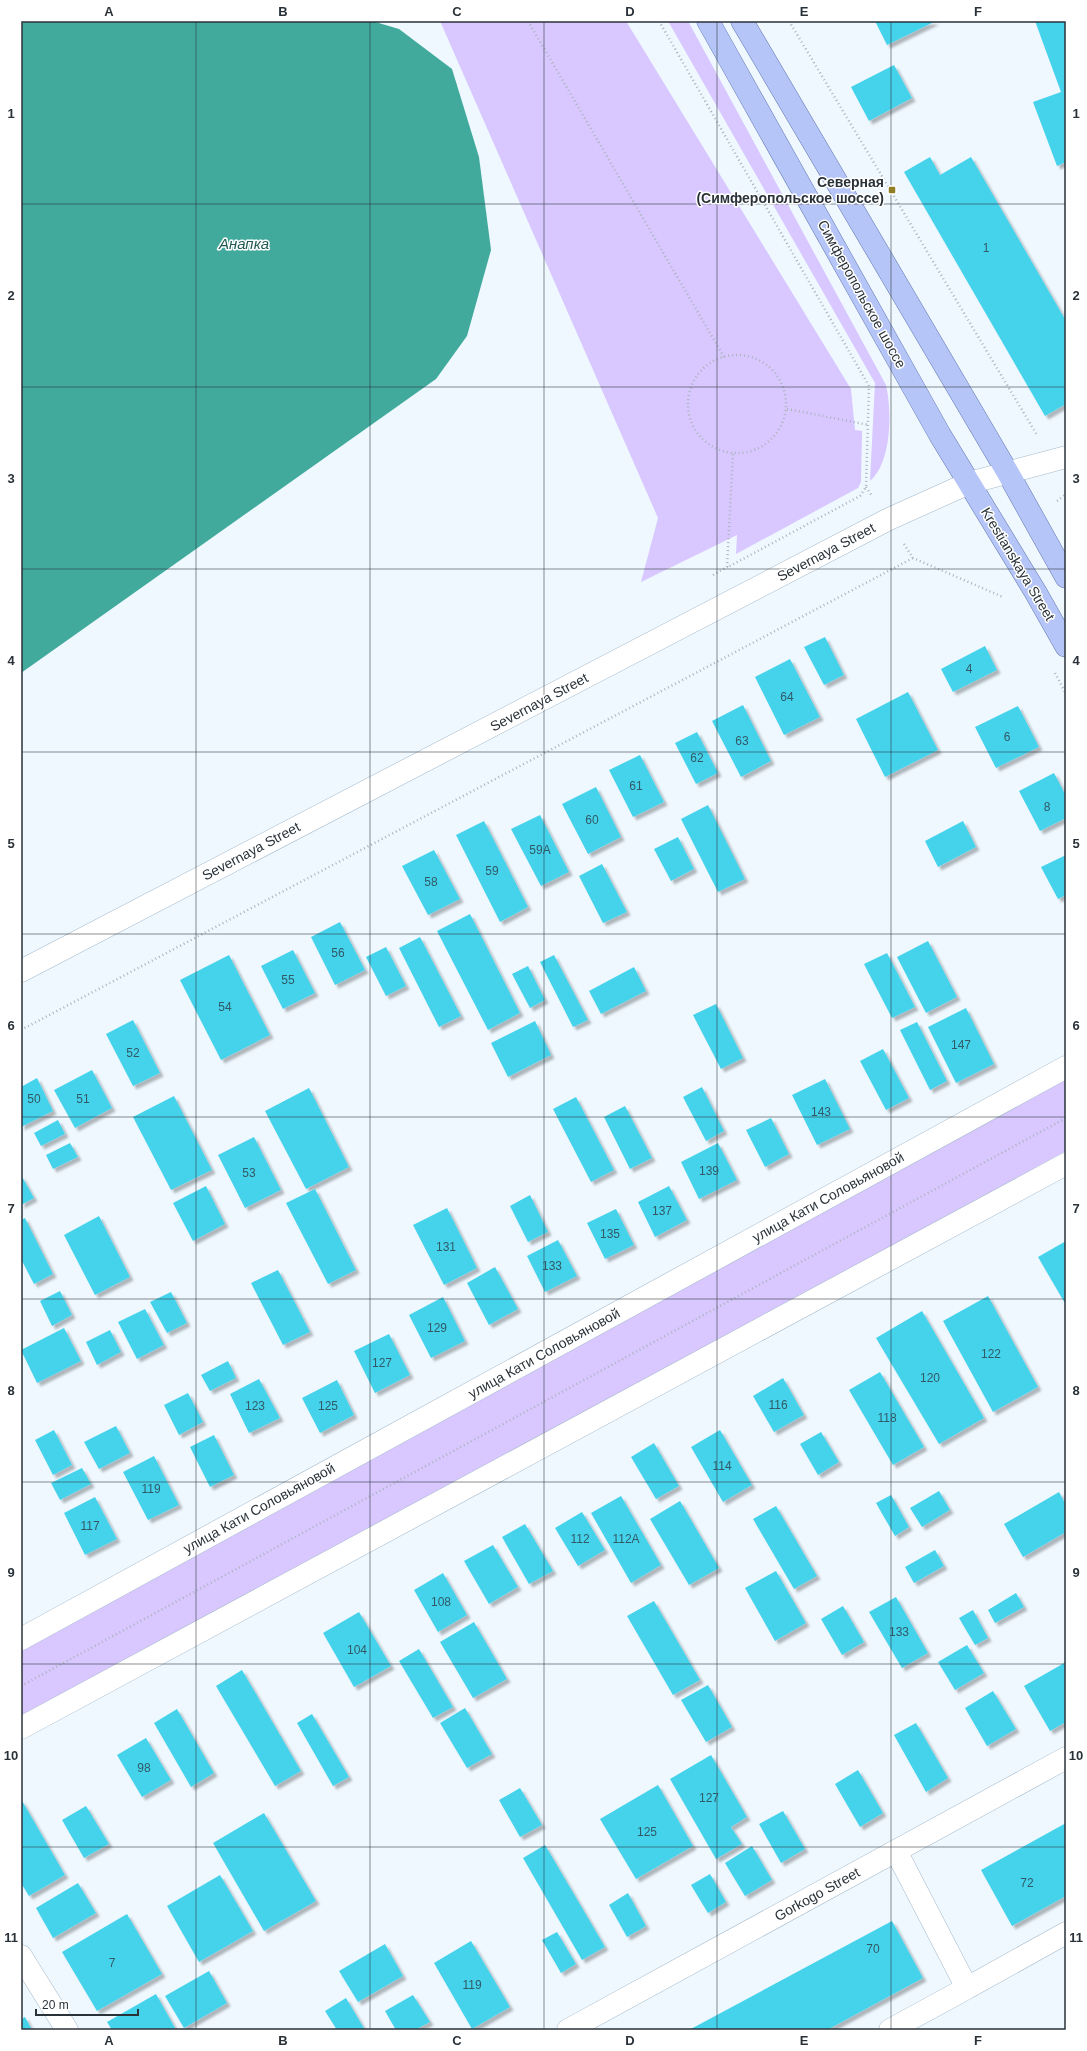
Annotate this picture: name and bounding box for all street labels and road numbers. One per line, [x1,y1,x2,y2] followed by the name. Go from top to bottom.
[815,217,909,371] street label: Симферопольское шоссе
[978,505,1058,624] street label: Krestianskaya Street
[774,519,878,584] street label: Severnaya Street
[487,669,591,734] street label: Severnaya Street
[199,818,303,883] street label: Severnaya Street
[750,1149,906,1245] street label: улица Кати Соловьяновой
[466,1305,622,1401] street label: улица Кати Соловьяновой
[181,1460,337,1556] street label: улица Кати Соловьяновой
[772,1864,862,1924] street label: Gorkogo Street

